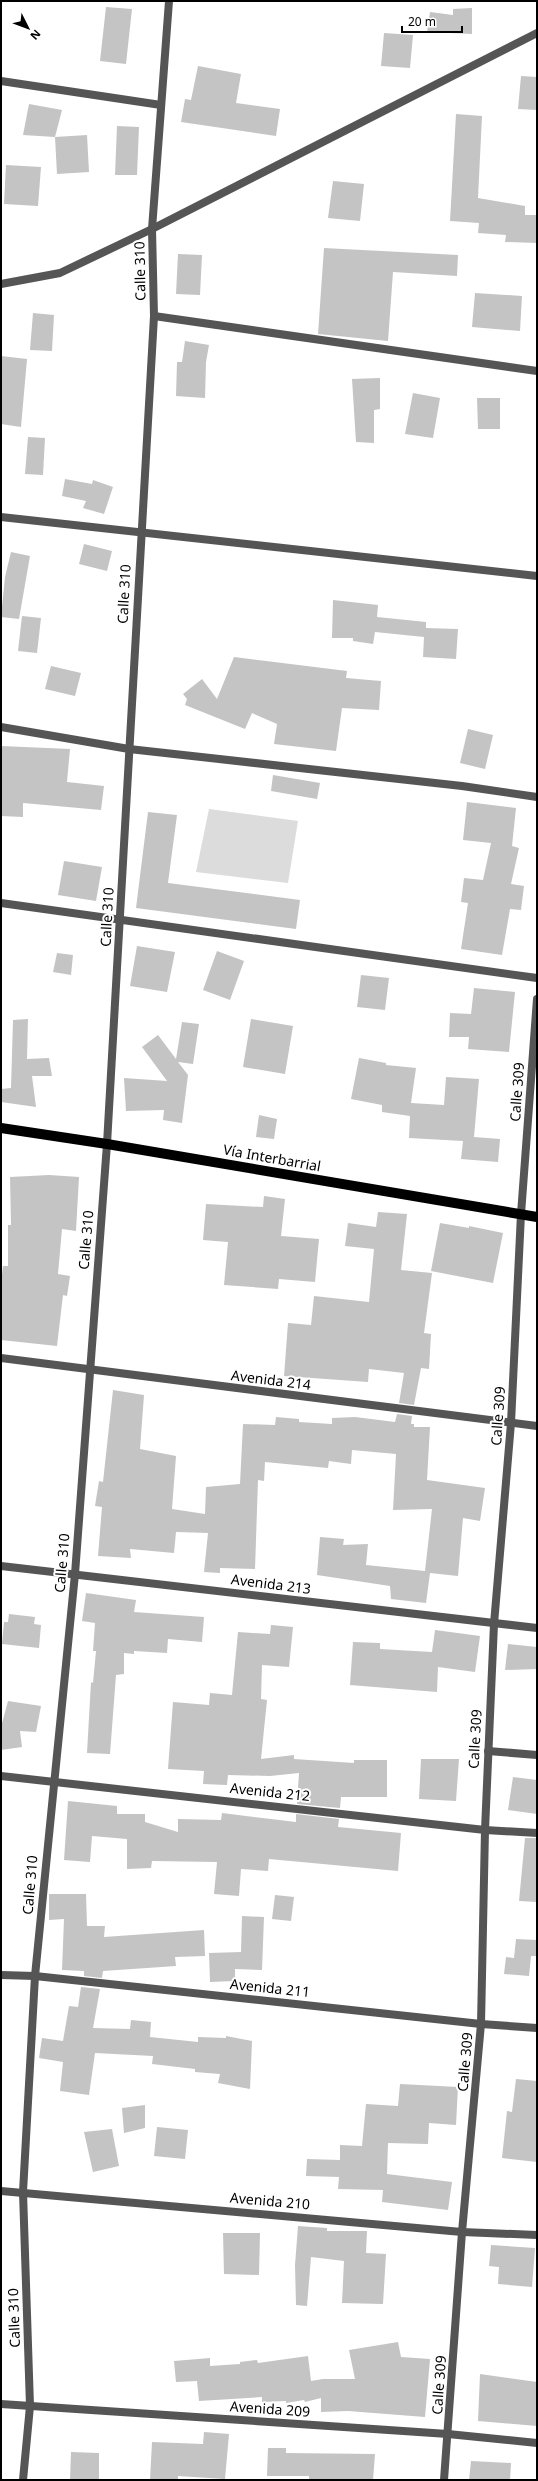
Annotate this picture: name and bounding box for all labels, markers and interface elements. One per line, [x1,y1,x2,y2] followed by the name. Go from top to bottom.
[8,8,48,48] north arrow
[402,8,462,34] scale bar
[408,13,436,30] text: 20 m
[27,27,44,43] text: N
[129,241,150,301] street label: Calle 310
[112,564,135,624] street label: Calle 310
[95,887,118,947] street label: Calle 310
[505,1062,528,1122] street label: Calle 309
[222,1140,322,1175] street label: Vía Interbarrial
[73,1209,98,1270] street label: Calle 310
[230,1365,312,1394] street label: Avenida 214
[486,1386,509,1446] street label: Calle 309
[49,1532,74,1593] street label: Calle 310
[230,1569,312,1598] street label: Avenida 213
[463,1709,486,1769] street label: Calle 309
[229,1778,311,1805] street label: Avenida 212
[17,1854,42,1915] street label: Calle 310
[229,1974,311,2001] street label: Avenida 211
[452,2031,477,2092] street label: Calle 309
[229,2188,311,2213] street label: Avenida 210
[3,2288,24,2348] street label: Calle 310
[427,2355,450,2415] street label: Calle 309
[229,2396,311,2421] street label: Avenida 209

